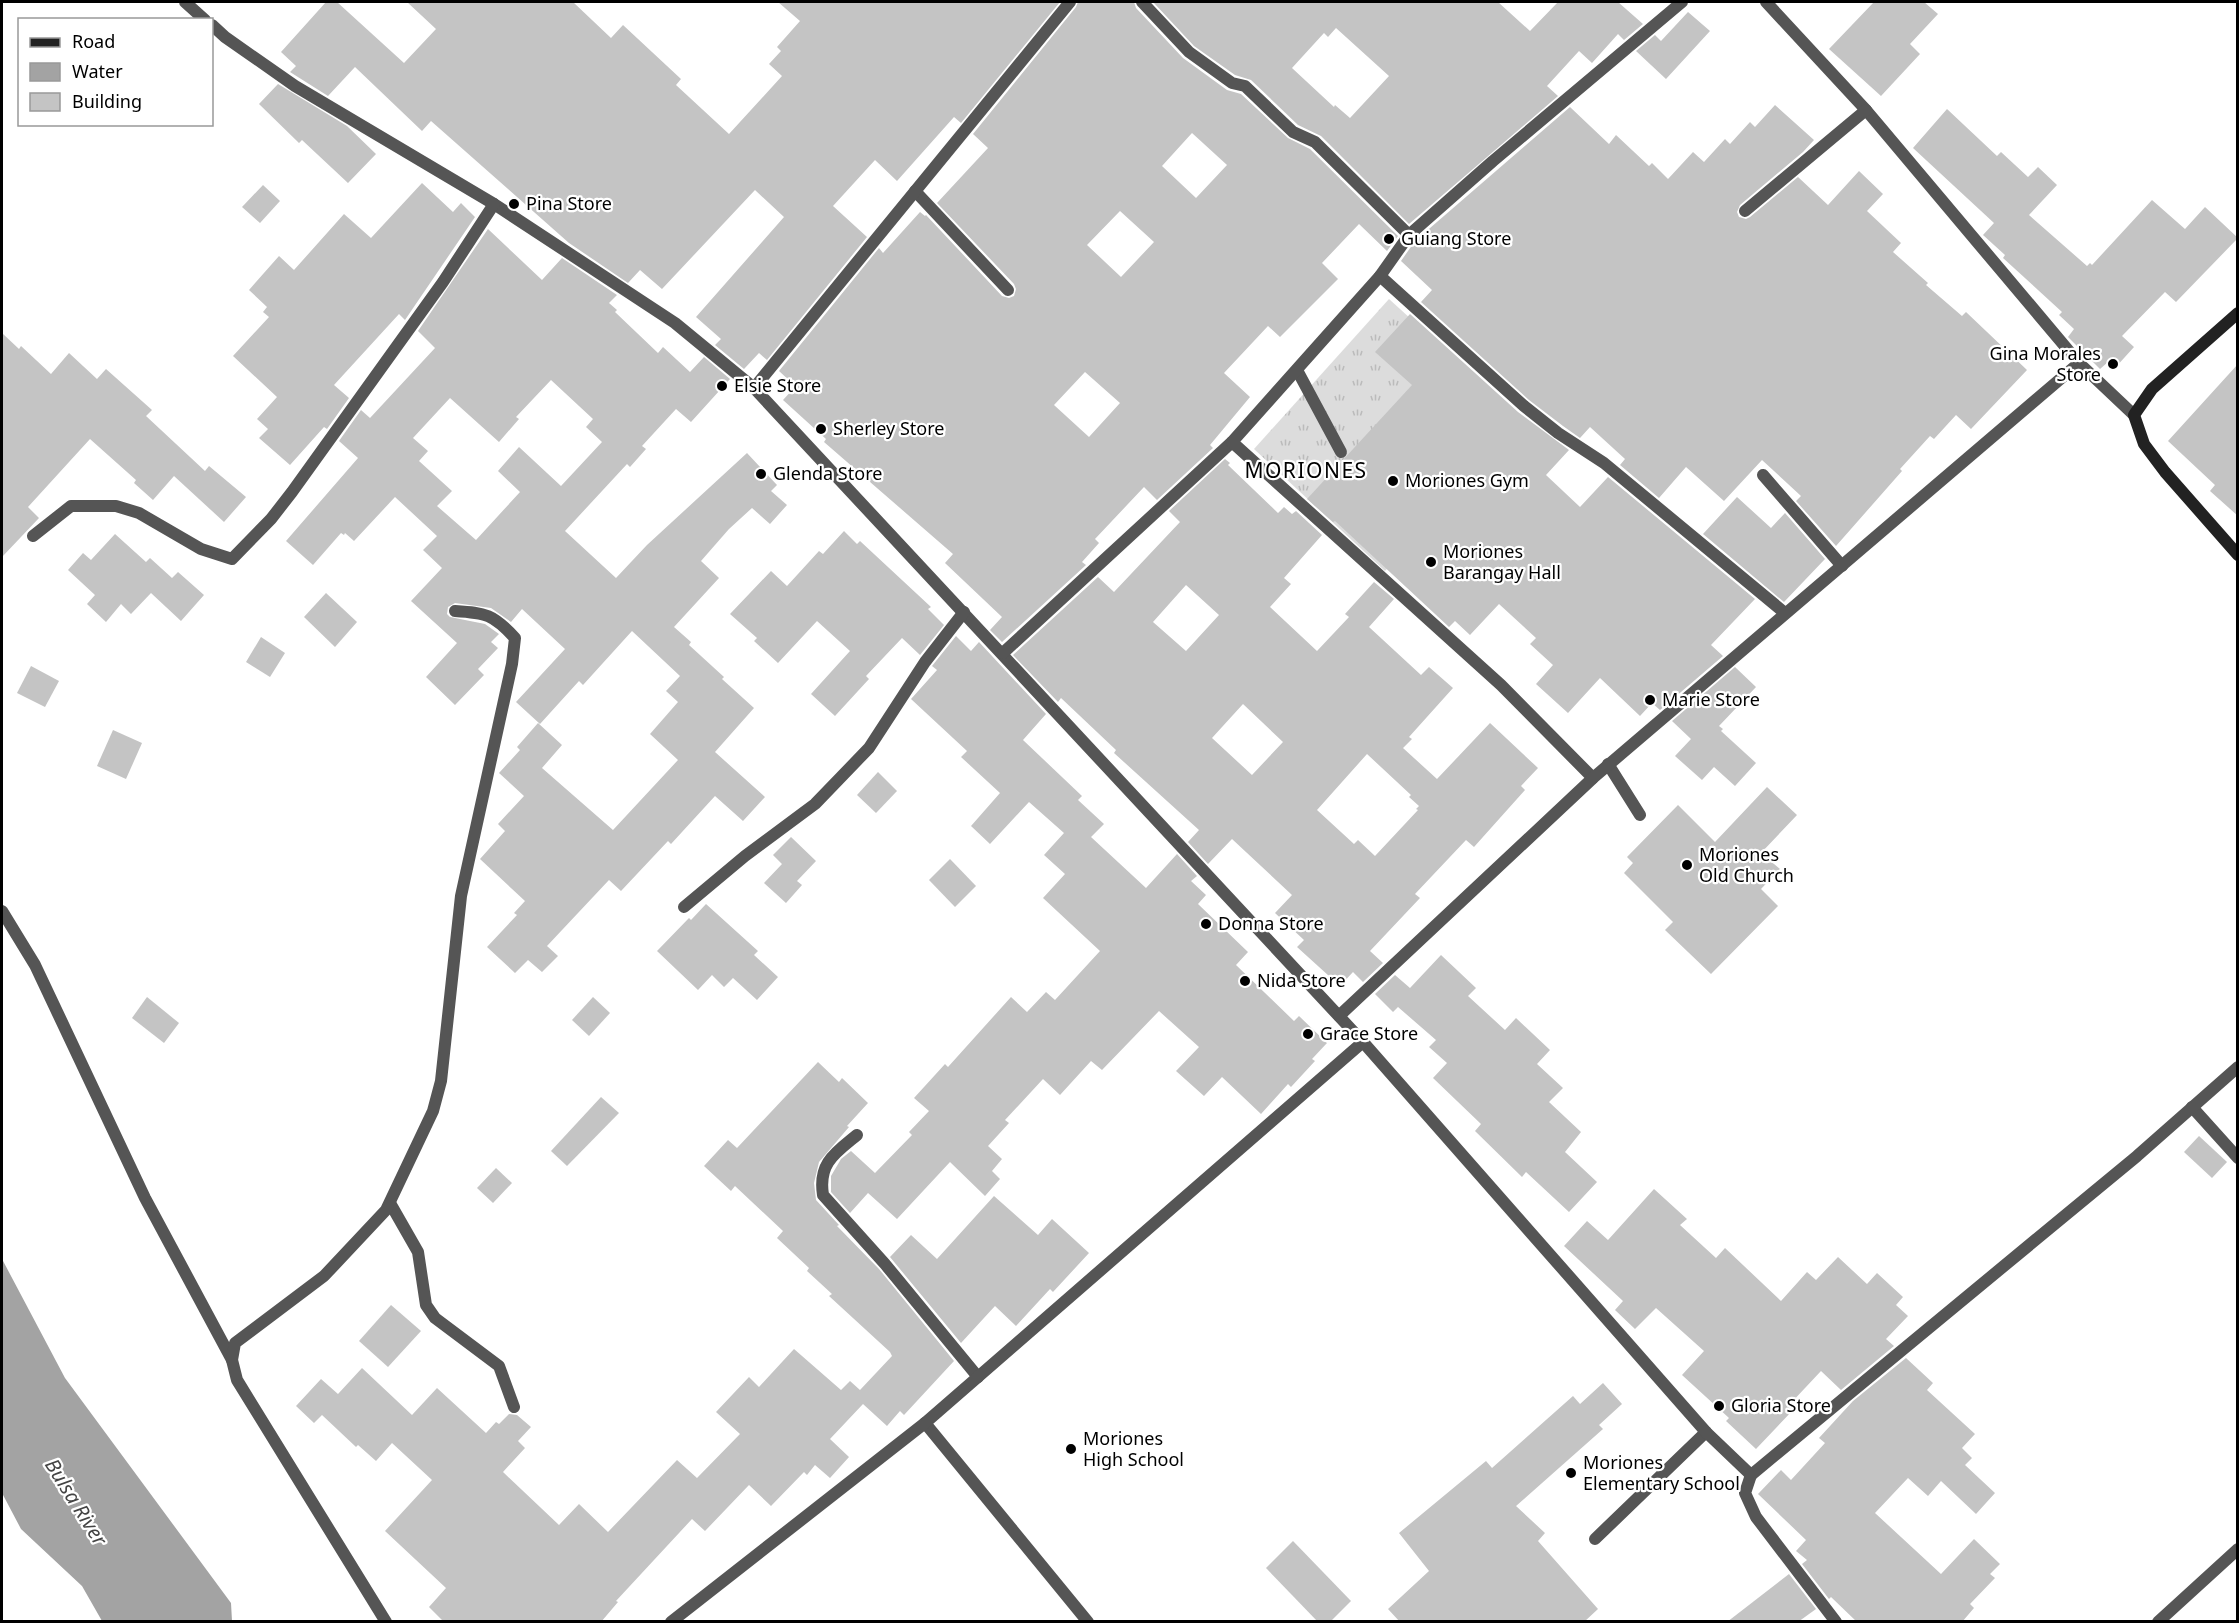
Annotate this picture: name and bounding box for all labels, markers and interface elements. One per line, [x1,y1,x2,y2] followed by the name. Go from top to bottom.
[18,18,213,126] legend
[72,29,115,53] text: Road
[72,59,123,83] text: Water
[72,89,142,113] text: Building
[526,191,612,215] place label: Pina Store
[507,197,521,211] marker: Pina Store
[1401,226,1511,250] place label: Guiang Store
[1382,232,1396,246] marker: Guiang Store
[1990,341,2101,386] place label: Gina Morales Store
[2106,357,2120,371] marker: Gina Morales Store
[734,373,821,397] place label: Elsie Store
[715,379,729,393] marker: Elsie Store
[833,416,944,440] place label: Sherley Store
[814,422,828,436] marker: Sherley Store
[1244,456,1368,484] district label: MORIONES
[773,461,882,485] place label: Glenda Store
[754,467,768,481] marker: Glenda Store
[1405,468,1529,492] place label: Moriones Gym
[1386,474,1400,488] marker: Moriones Gym
[1443,539,1561,584] place label: Moriones Barangay Hall
[1424,555,1438,569] marker: Moriones Barangay Hall
[1662,687,1760,711] place label: Marie Store
[1643,693,1657,707] marker: Marie Store
[1699,842,1794,887] place label: Moriones Old Church
[1680,858,1694,872] marker: Moriones Old Church
[1218,911,1324,935] place label: Donna Store
[1199,917,1213,931] marker: Donna Store
[1257,968,1346,992] place label: Nida Store
[1238,974,1252,988] marker: Nida Store
[1320,1021,1418,1045] place label: Grace Store
[1301,1027,1315,1041] marker: Grace Store
[1731,1393,1831,1417] place label: Gloria Store
[1712,1399,1726,1413] marker: Gloria Store
[1083,1426,1184,1471] place label: Moriones High School
[1064,1442,1078,1456] marker: Moriones High School
[1583,1450,1740,1495] place label: Moriones Elementary School
[39,1453,114,1551] water label: Bulsa River
[1564,1466,1578,1480] marker: Moriones Elementary School

